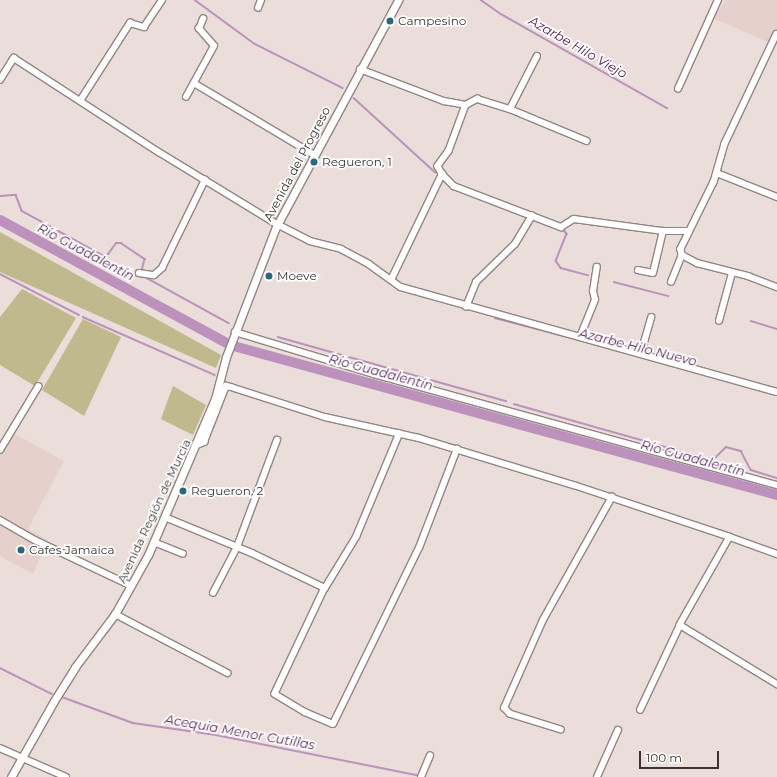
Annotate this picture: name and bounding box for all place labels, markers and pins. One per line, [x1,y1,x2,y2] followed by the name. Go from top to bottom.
[398,14,466,28] place label: Campesino
[385,16,395,26] marker: Campesino
[322,155,392,169] place label: Regueron, 1
[309,157,319,167] marker: Regueron, 1
[277,269,317,283] place label: Moeve
[264,271,274,281] marker: Moeve
[191,484,263,498] place label: Regueron, 2
[178,486,188,496] marker: Regueron, 2
[29,543,115,557] place label: Cafes Jamaica
[16,545,26,555] marker: Cafes Jamaica

